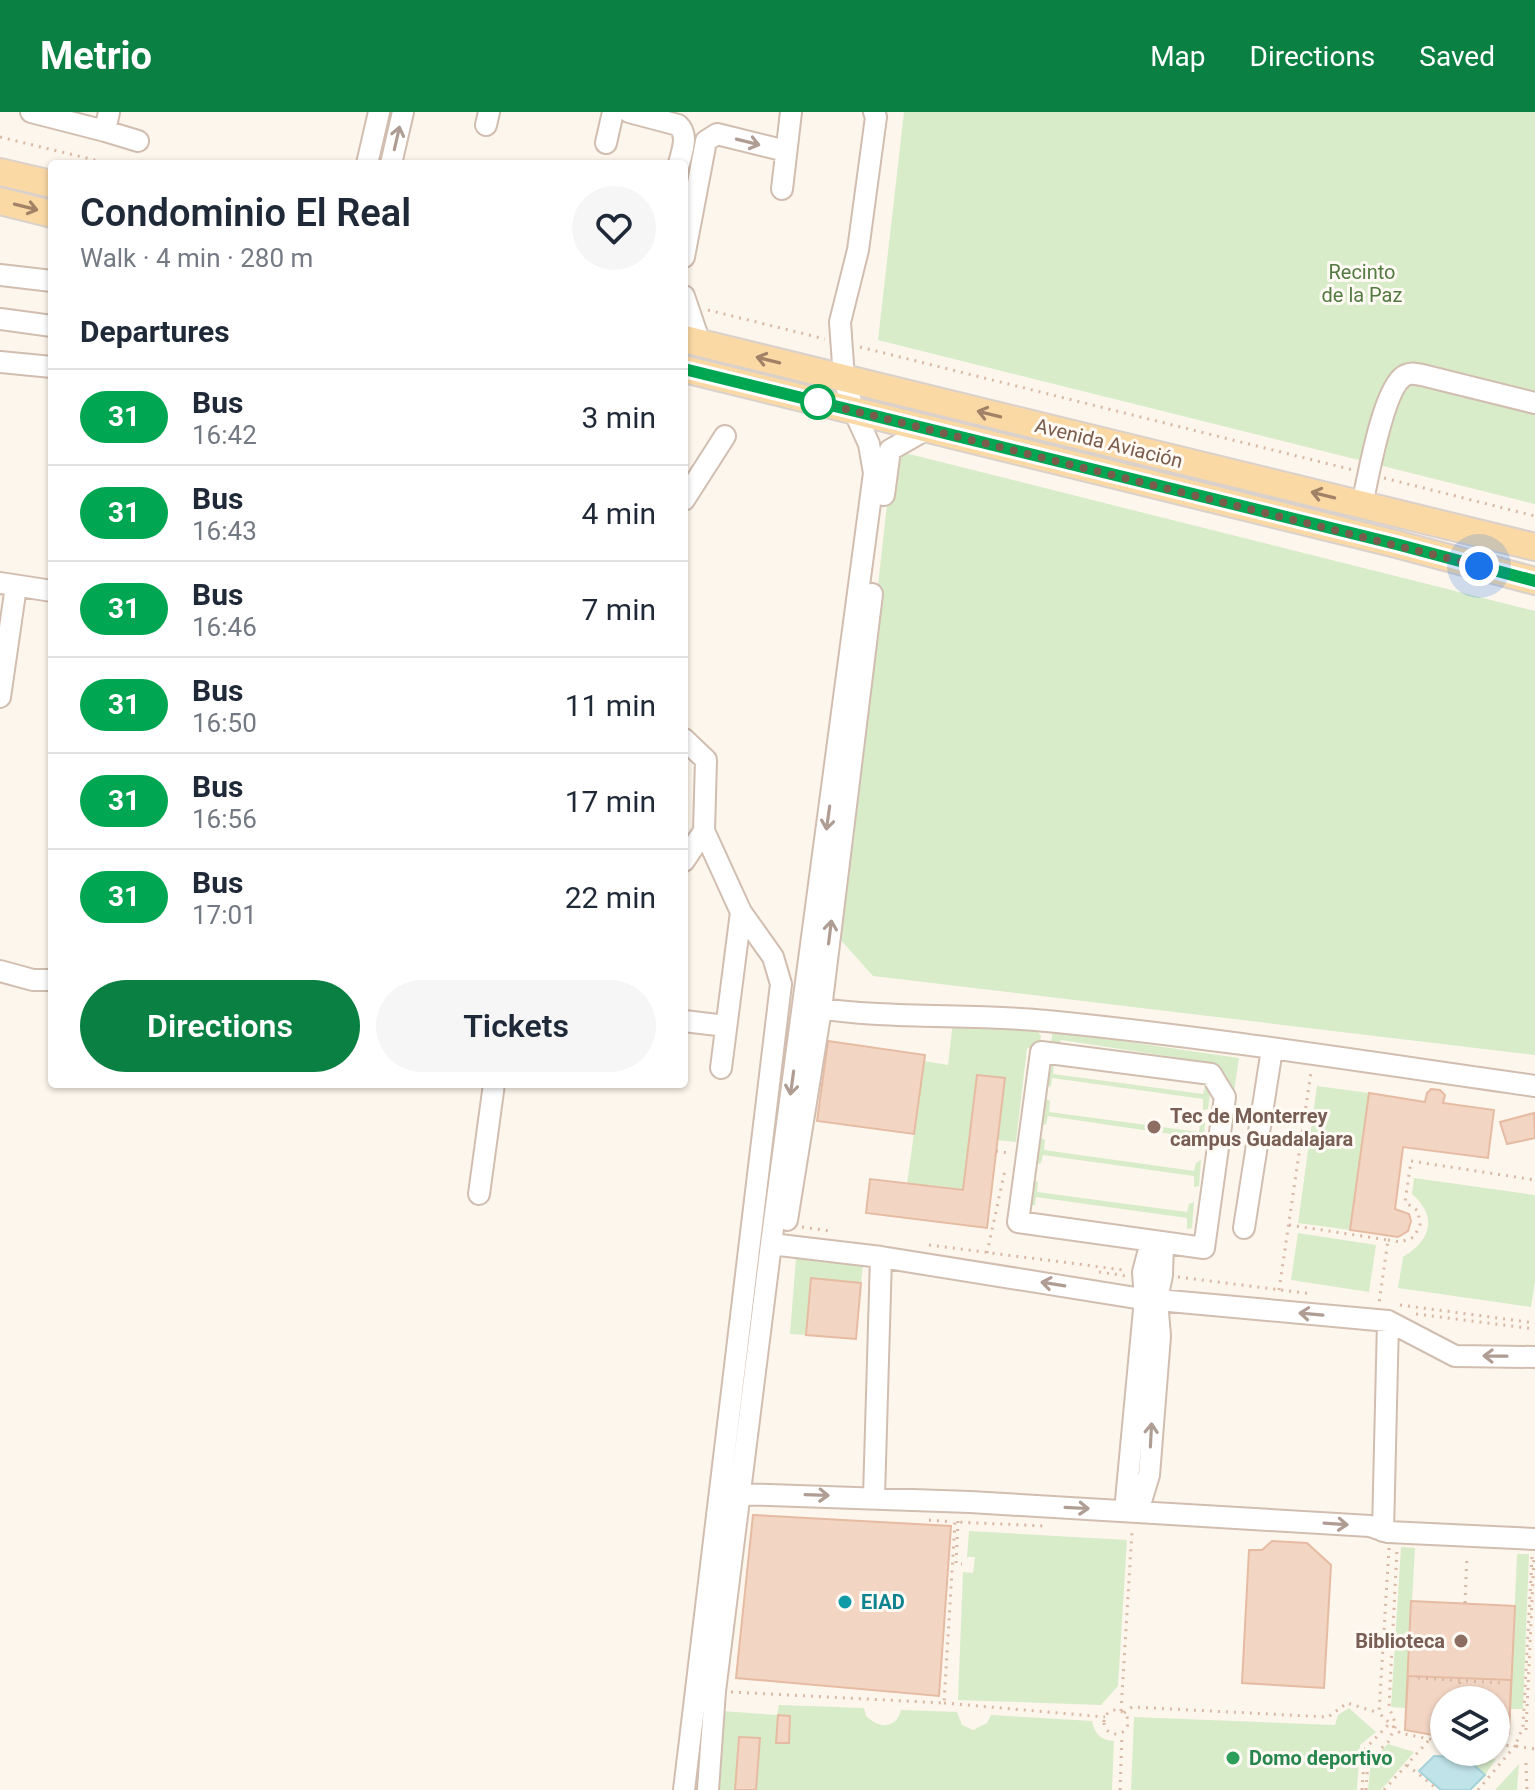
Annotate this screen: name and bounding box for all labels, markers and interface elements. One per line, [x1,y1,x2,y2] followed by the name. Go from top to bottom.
[40,34,152,78] text: Metrio
[1150,40,1206,73] text: Map
[1250,40,1375,73] text: Directions
[1419,40,1495,73] text: Saved
[390,126,405,151] one-way arrow
[735,135,761,150] one-way arrow
[572,186,656,270] button: heart
[80,191,411,235] text: Condominio El Real
[13,200,38,215] one-way arrow
[80,243,313,273] text: Walk · 4 min · 280 m
[1322,260,1403,307] park label: Recinto de la Paz
[80,314,230,349] text: Departures
[756,351,782,366] one-way arrow
[192,385,243,420] text: Bus
[801,385,835,419] unlabelled marker
[108,400,140,433] text: 31
[582,400,656,435] text: 3 min
[977,406,1002,421] one-way arrow
[1033,413,1185,473] street label: Avenida Aviación
[192,420,257,450] text: 16:42
[192,481,243,516] text: Bus
[1311,487,1337,502] one-way arrow
[108,496,140,529] text: 31
[582,496,656,531] text: 4 min
[192,516,257,546] text: 16:43
[1459,546,1499,586] your location
[192,577,243,612] text: Bus
[108,592,140,625] text: 31
[582,592,656,627] text: 7 min
[192,612,257,642] text: 16:46
[192,673,243,708] text: Bus
[108,688,140,721] text: 31
[565,688,656,723] text: 11 min
[192,708,257,738] text: 16:50
[192,769,243,804] text: Bus
[108,784,140,817] text: 31
[565,784,656,819] text: 17 min
[192,804,257,834] text: 16:56
[820,805,835,830] one-way arrow
[192,865,243,900] text: Bus
[108,880,140,913] text: 31
[565,880,656,915] text: 22 min
[192,900,257,930] text: 17:01
[823,919,838,946] one-way arrow
[80,980,360,1072] button: Directions
[376,980,656,1072] button: Tickets
[784,1070,799,1096] one-way arrow
[1170,1104,1354,1151] place label: Tec de Monterrey campus Guadalajara
[1145,1118,1163,1136] marker: Tec de Monterrey campus Guadalajara
[1040,1276,1066,1291] one-way arrow
[1298,1307,1325,1322] one-way arrow
[1482,1348,1509,1364] one-way arrow
[1144,1422,1159,1449] one-way arrow
[803,1488,830,1503] one-way arrow
[1063,1501,1090,1516] one-way arrow
[1322,1516,1349,1531] one-way arrow
[861,1590,905,1614] place label: EIAD
[836,1593,854,1611] marker: EIAD
[1355,1629,1445,1653] place label: Biblioteca
[1452,1632,1470,1650] marker: Biblioteca
[1430,1686,1510,1766] map controls
[1430,1686,1510,1766] button: layers
[1249,1746,1393,1770] place label: Domo deportivo
[1224,1749,1242,1767] marker: Domo deportivo

